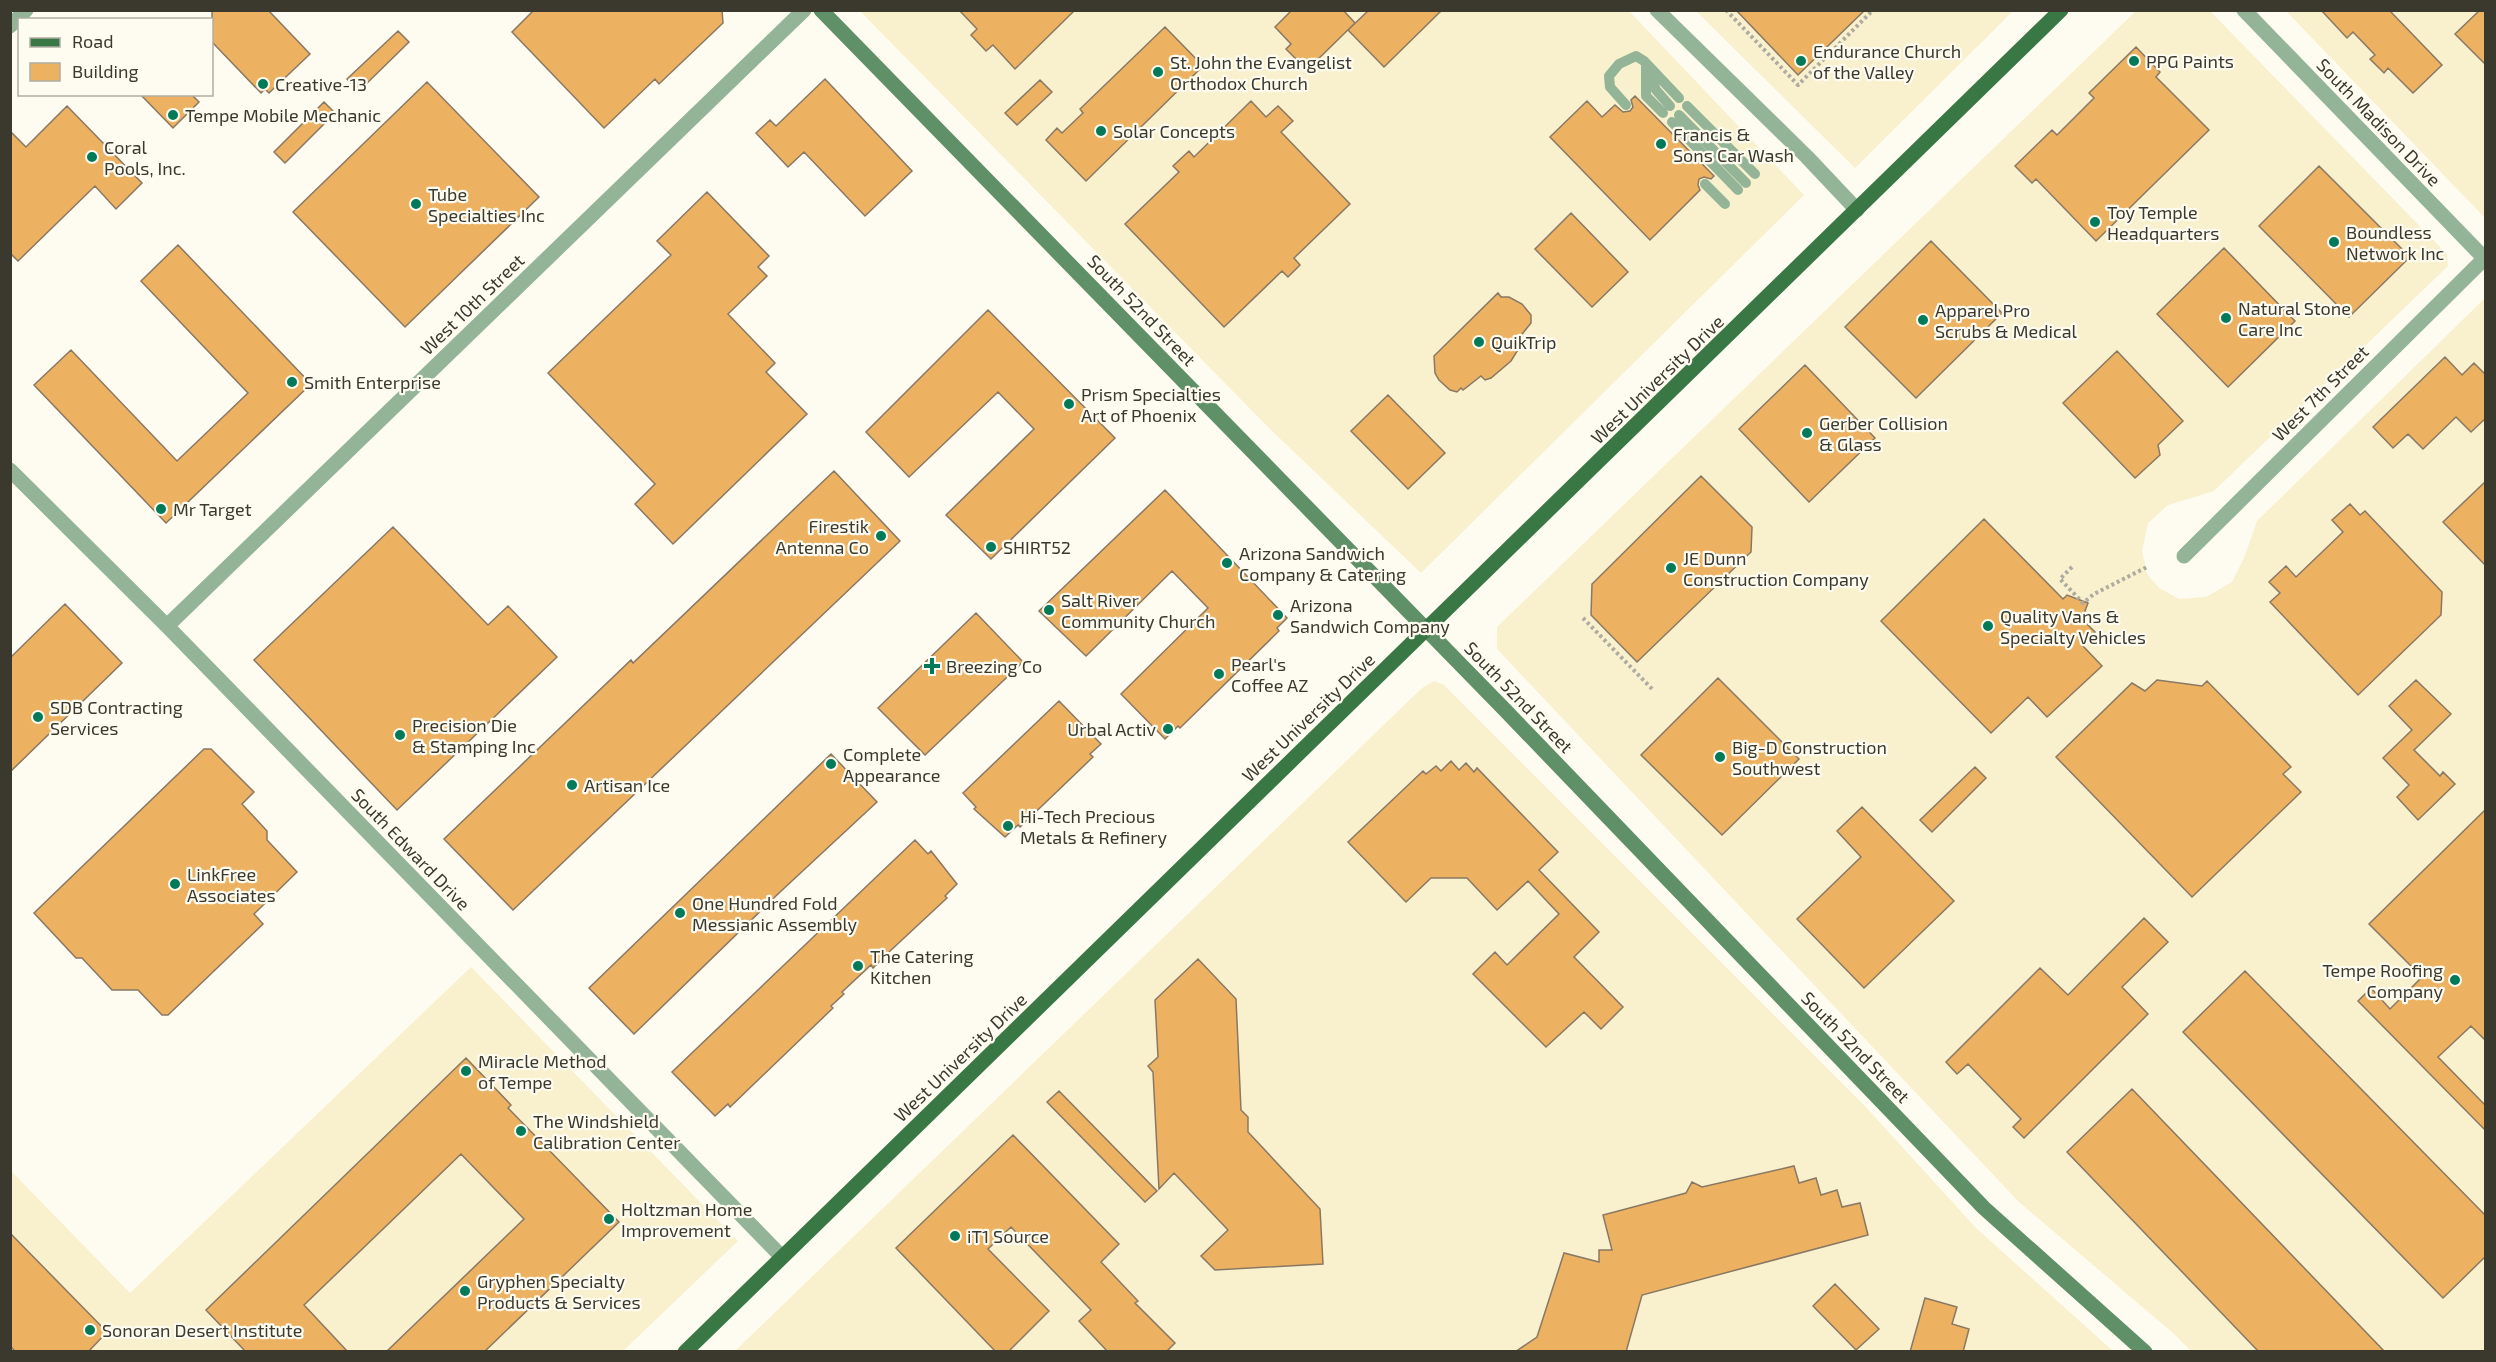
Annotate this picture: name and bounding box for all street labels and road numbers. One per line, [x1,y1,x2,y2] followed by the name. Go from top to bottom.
[2312,54,2446,190] street label: South Madison Drive
[416,249,529,359] street label: West 10th Street
[1083,250,1201,370] street label: South 52nd Street
[1586,310,1728,448] street label: West University Drive
[2267,340,2373,446] street label: West 7th Street
[1460,637,1578,757] street label: South 52nd Street
[1237,648,1379,786] street label: West University Drive
[347,783,475,915] street label: South Edward Drive
[1797,987,1915,1107] street label: South 52nd Street
[889,988,1031,1126] street label: West University Drive

